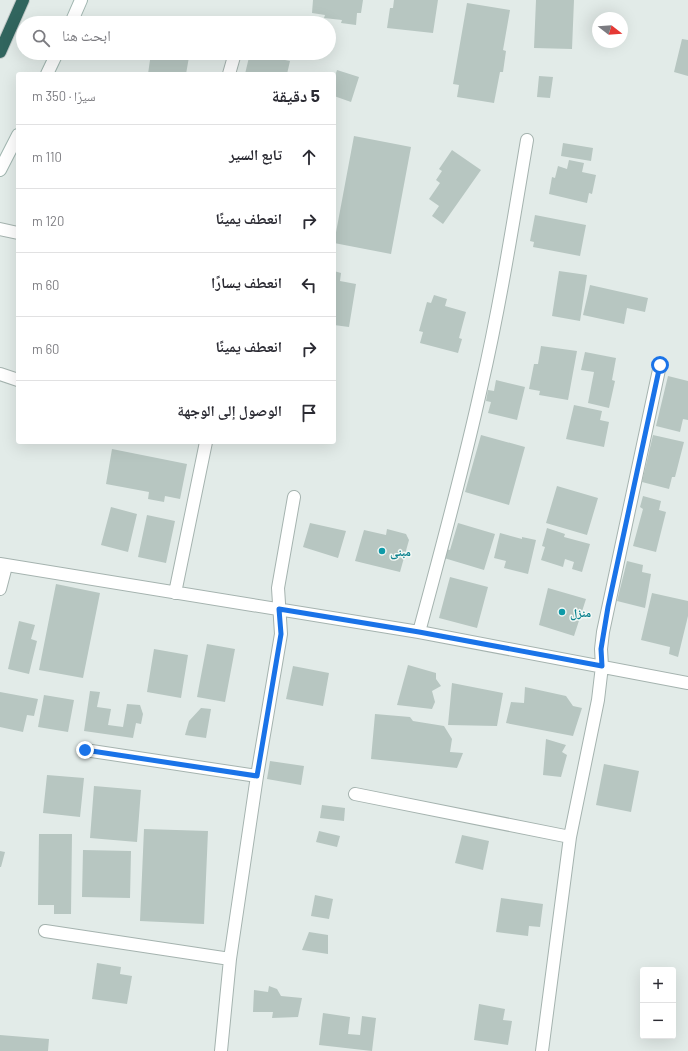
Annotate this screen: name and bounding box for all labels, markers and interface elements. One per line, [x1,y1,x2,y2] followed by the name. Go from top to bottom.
[592,12,628,48] north arrow
[16,16,336,60] search box
[62,26,111,44] text: ابحث هنا
[30,27,52,49] icon: search
[272,85,320,105] text: 5 دقيقة
[32,88,96,104] text: سيرًا · 350 m
[229,145,282,163] text: تابع السير
[298,146,320,168] icon: ahead
[32,149,62,165] text: 110 m
[215,209,282,227] text: انعطف يمينًا
[298,210,320,232] icon: right
[32,213,64,229] text: 120 m
[211,273,282,291] text: انعطف يسارًا
[298,274,320,296] icon: left
[32,277,59,293] text: 60 m
[215,337,282,355] text: انعطف يمينًا
[298,338,320,360] icon: right
[32,341,59,357] text: 60 m
[651,356,669,374] route start
[177,401,282,419] text: الوصول إلى الوجهة
[298,402,320,424] icon: arrive
[390,544,411,560] place label: مبنى
[377,546,387,556] marker: مبنى
[570,605,592,621] place label: منزل
[557,607,567,617] marker: منزل
[76,741,94,759] route end
[640,967,676,1039] map controls
[640,967,676,1003] button: +
[640,1003,676,1039] button: −

